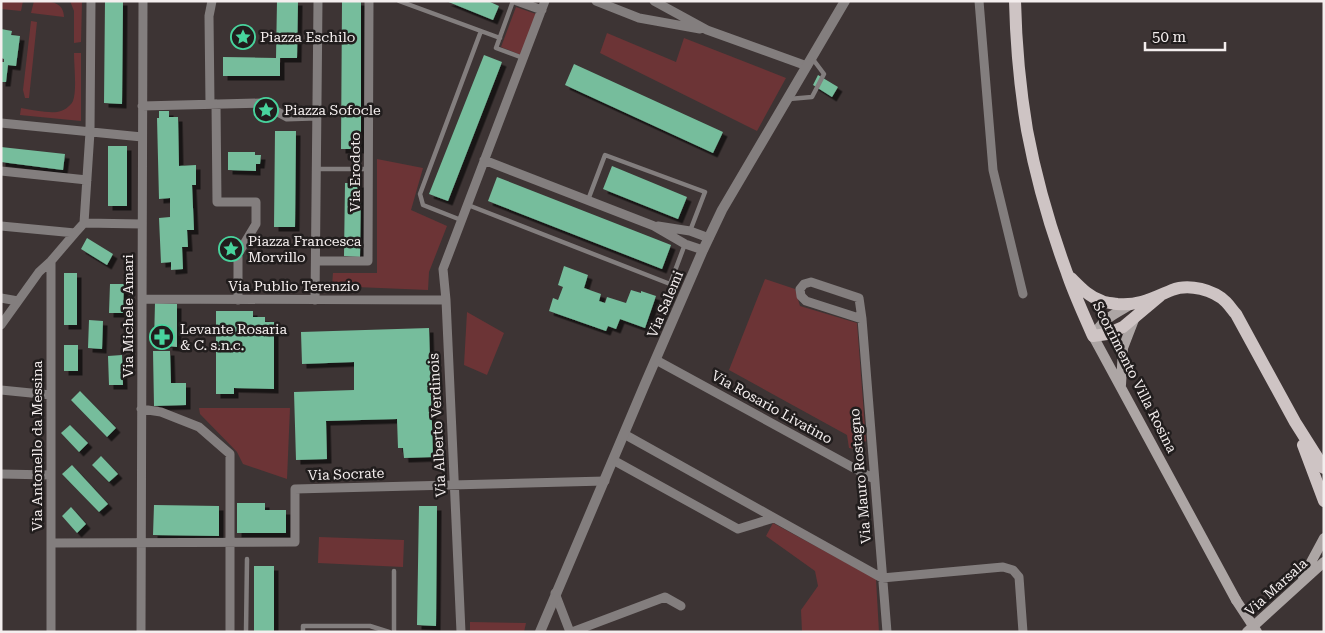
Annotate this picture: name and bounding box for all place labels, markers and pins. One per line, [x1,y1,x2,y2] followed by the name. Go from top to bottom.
[230,24,256,50] place icon: Piazza Eschilo
[260,29,355,45] place label: Piazza Eschilo
[253,97,279,123] place icon: Piazza Sofocle
[284,102,381,118] place label: Piazza Sofocle
[248,233,362,265] place label: Piazza Francesca Morvillo
[218,236,244,262] place icon: Piazza Francesca Morvillo
[180,321,288,353] place label: Levante Rosaria & C. s.n.c.
[149,324,175,350] pharmacy icon: Levante Rosaria & C. s.n.c.

